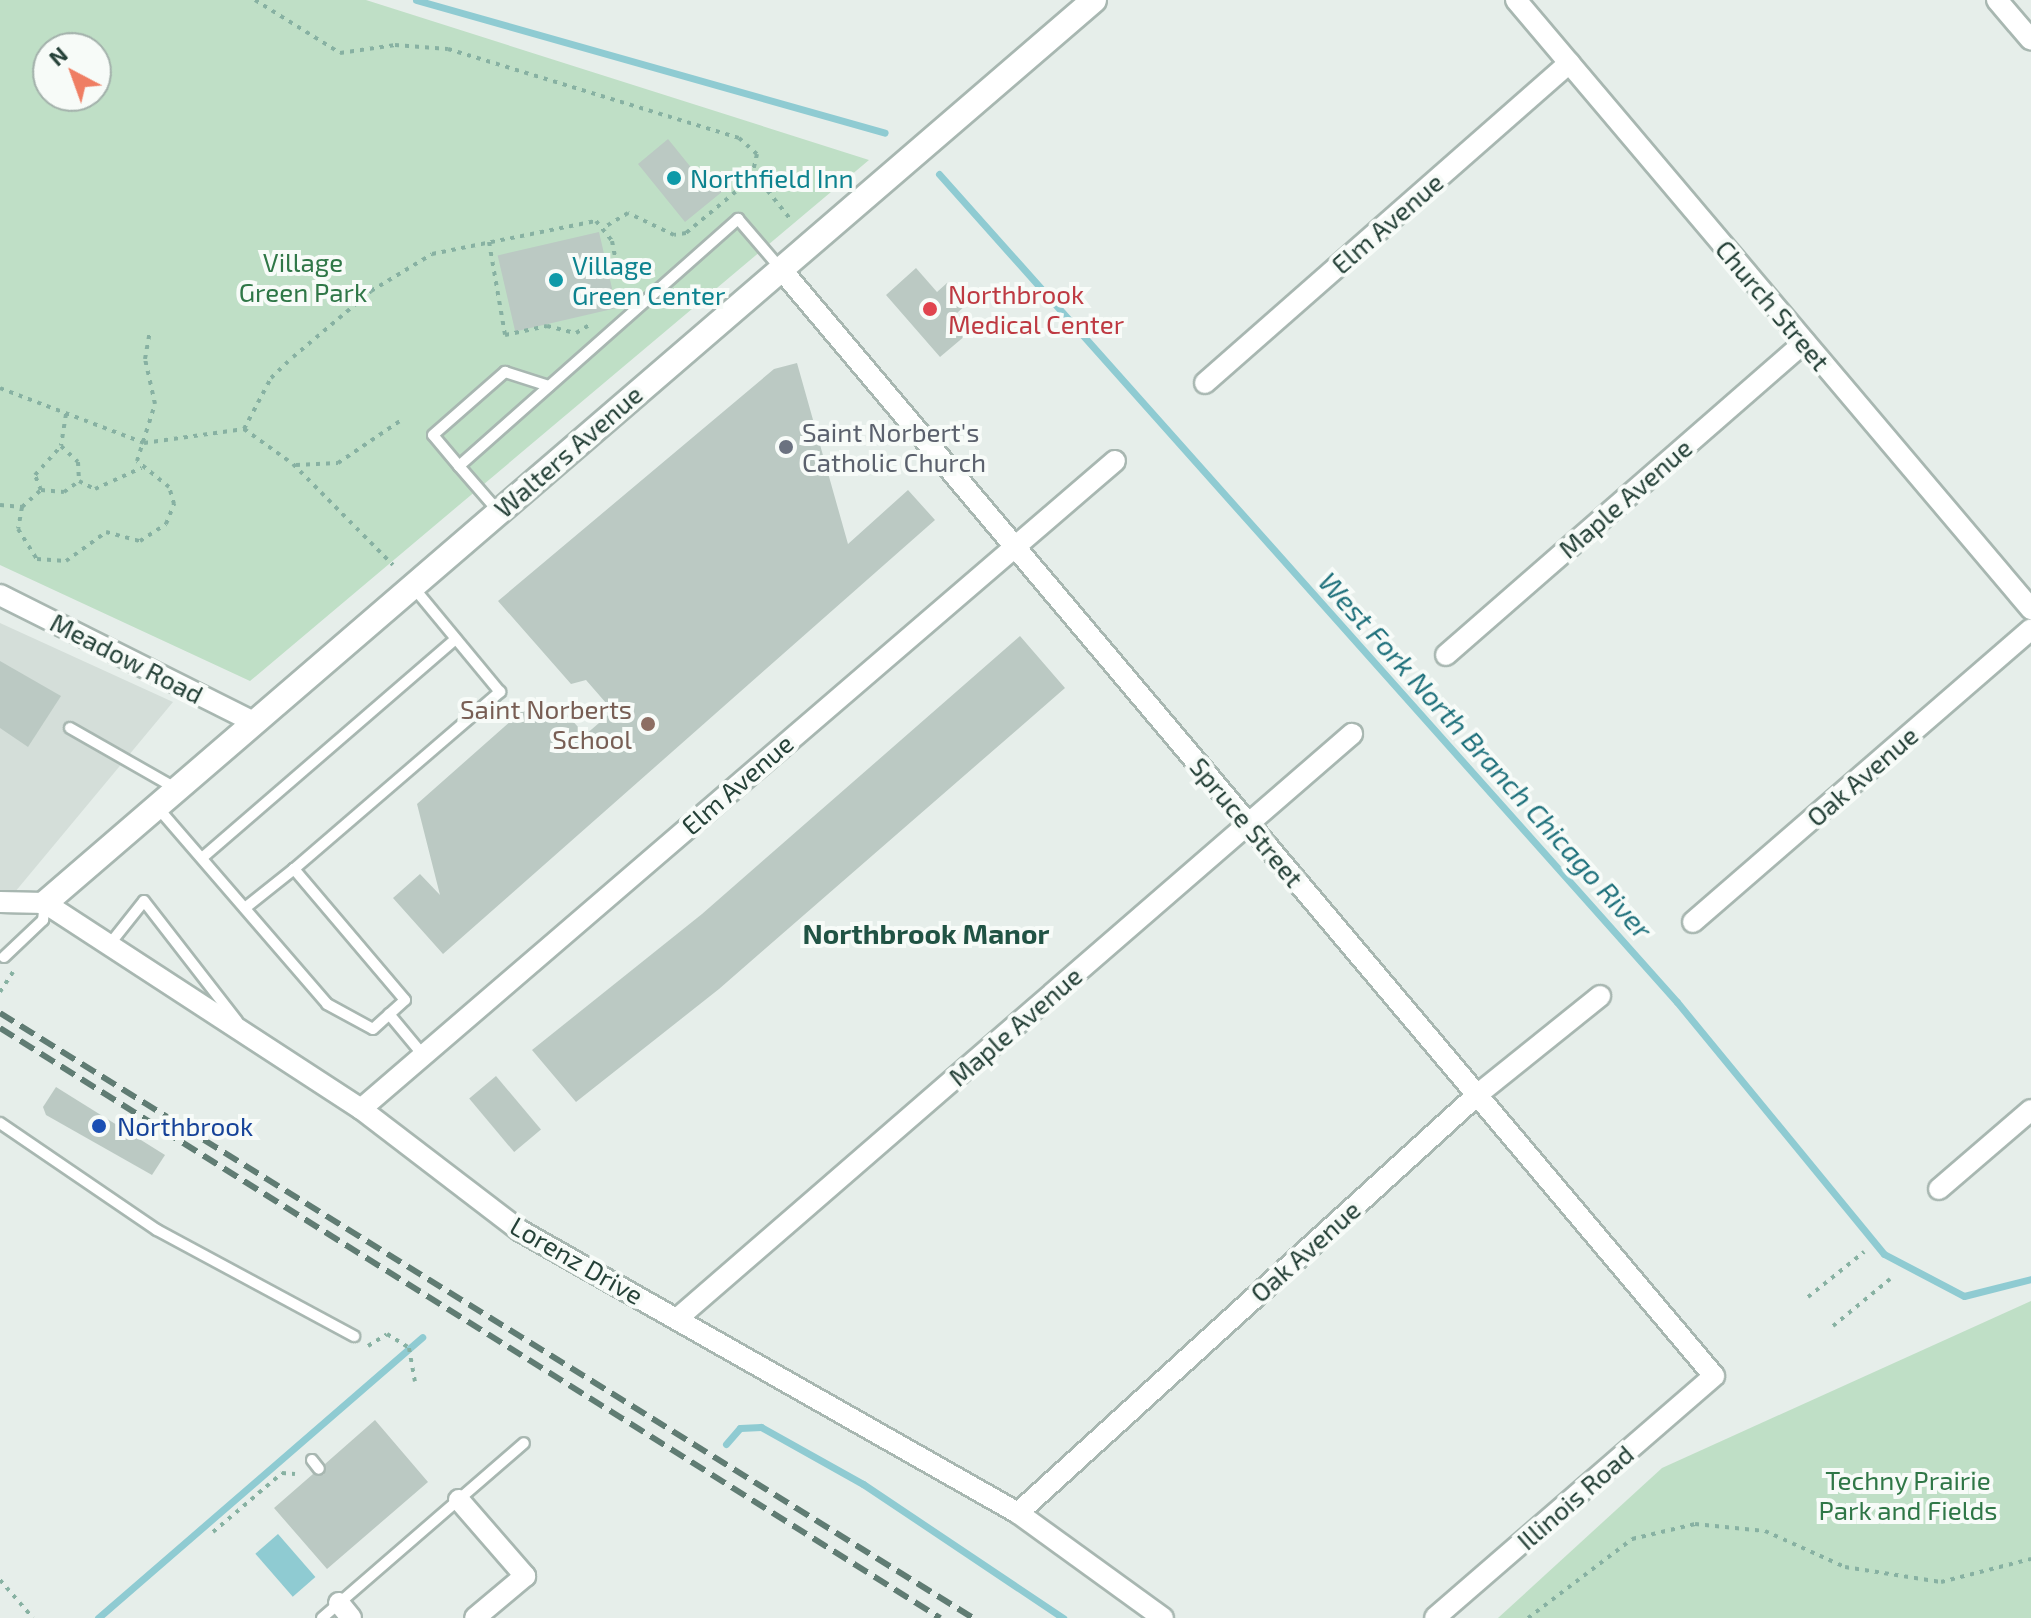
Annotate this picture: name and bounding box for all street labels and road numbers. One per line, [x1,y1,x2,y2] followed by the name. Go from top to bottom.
[1325,166,1449,280] street label: Elm Avenue
[1709,233,1837,377] street label: Church Street
[487,378,649,524] street label: Walters Avenue
[1552,432,1698,564] street label: Maple Avenue
[45,606,209,710] street label: Meadow Road
[1800,719,1924,833] street label: Oak Avenue
[675,727,799,841] street label: Elm Avenue
[1184,751,1310,893] street label: Spruce Street
[942,960,1088,1092] street label: Maple Avenue
[1243,1193,1367,1309] street label: Oak Avenue
[505,1209,649,1311] street label: Lorenz Drive
[1510,1438,1640,1556] street label: Illinois Road

